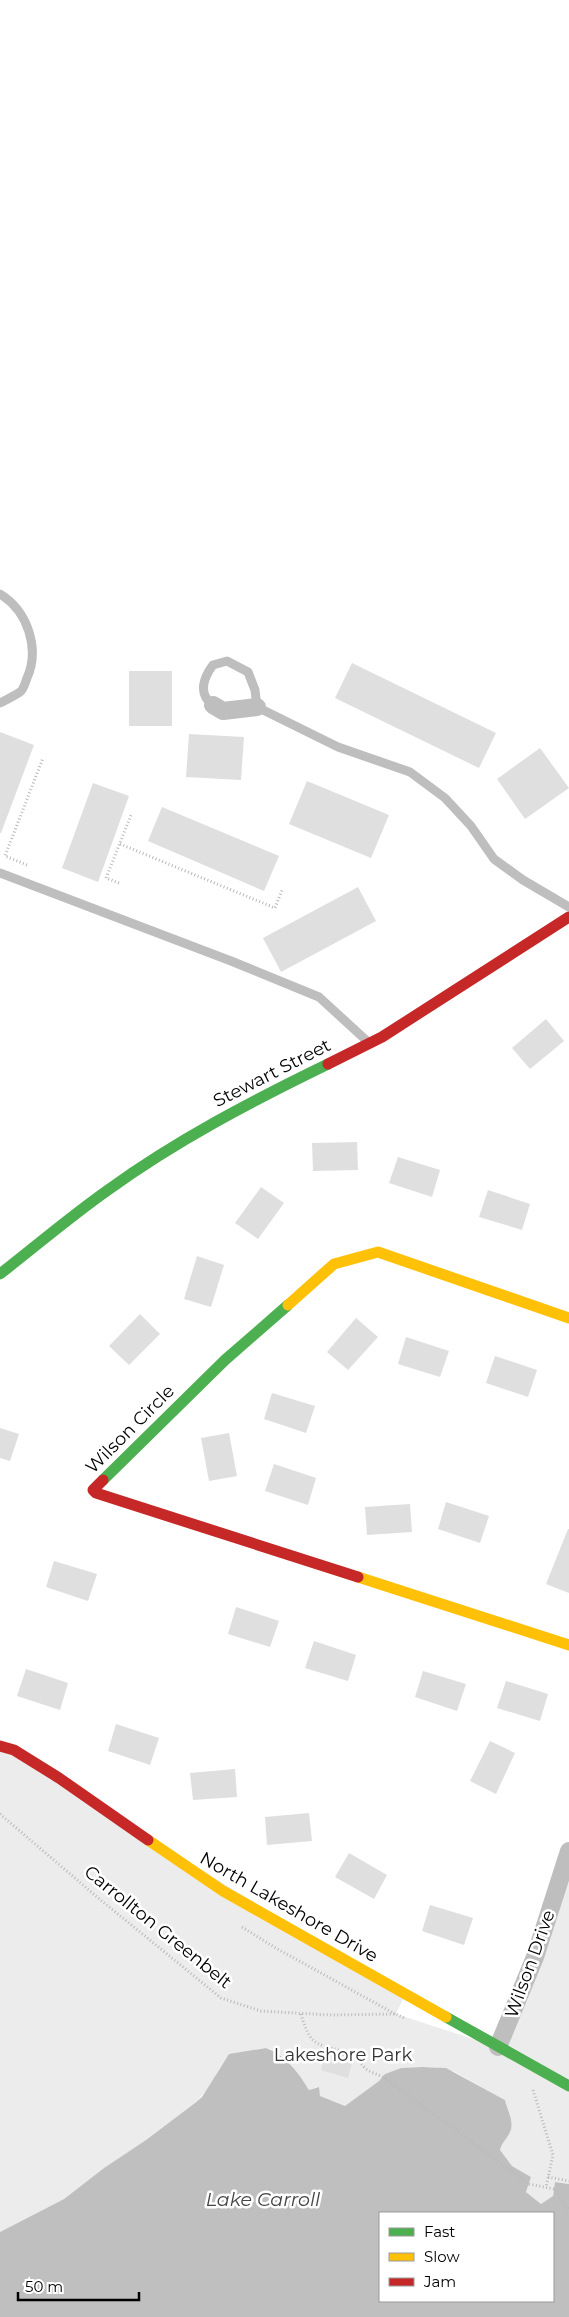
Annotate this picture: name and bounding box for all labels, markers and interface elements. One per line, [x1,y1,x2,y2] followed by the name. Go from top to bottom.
[210,1034,334,1112] street label: Stewart Street
[81,1380,179,1478] street label: Wilson Circle
[196,1847,382,1967] street label: North Lakeshore Drive
[80,1861,236,1993] street label: Carrollton Greenbelt
[500,1907,560,2021] street label: Wilson Drive
[274,2044,412,2066] park label: Lakeshore Park
[206,2188,321,2211] water label: Lake Carroll
[379,2212,554,2302] legend
[424,2222,455,2241] text: Fast
[424,2247,460,2266] text: Slow
[18,2270,139,2302] scale bar
[423,2272,456,2291] text: Jam
[25,2277,63,2296] text: 50 m

